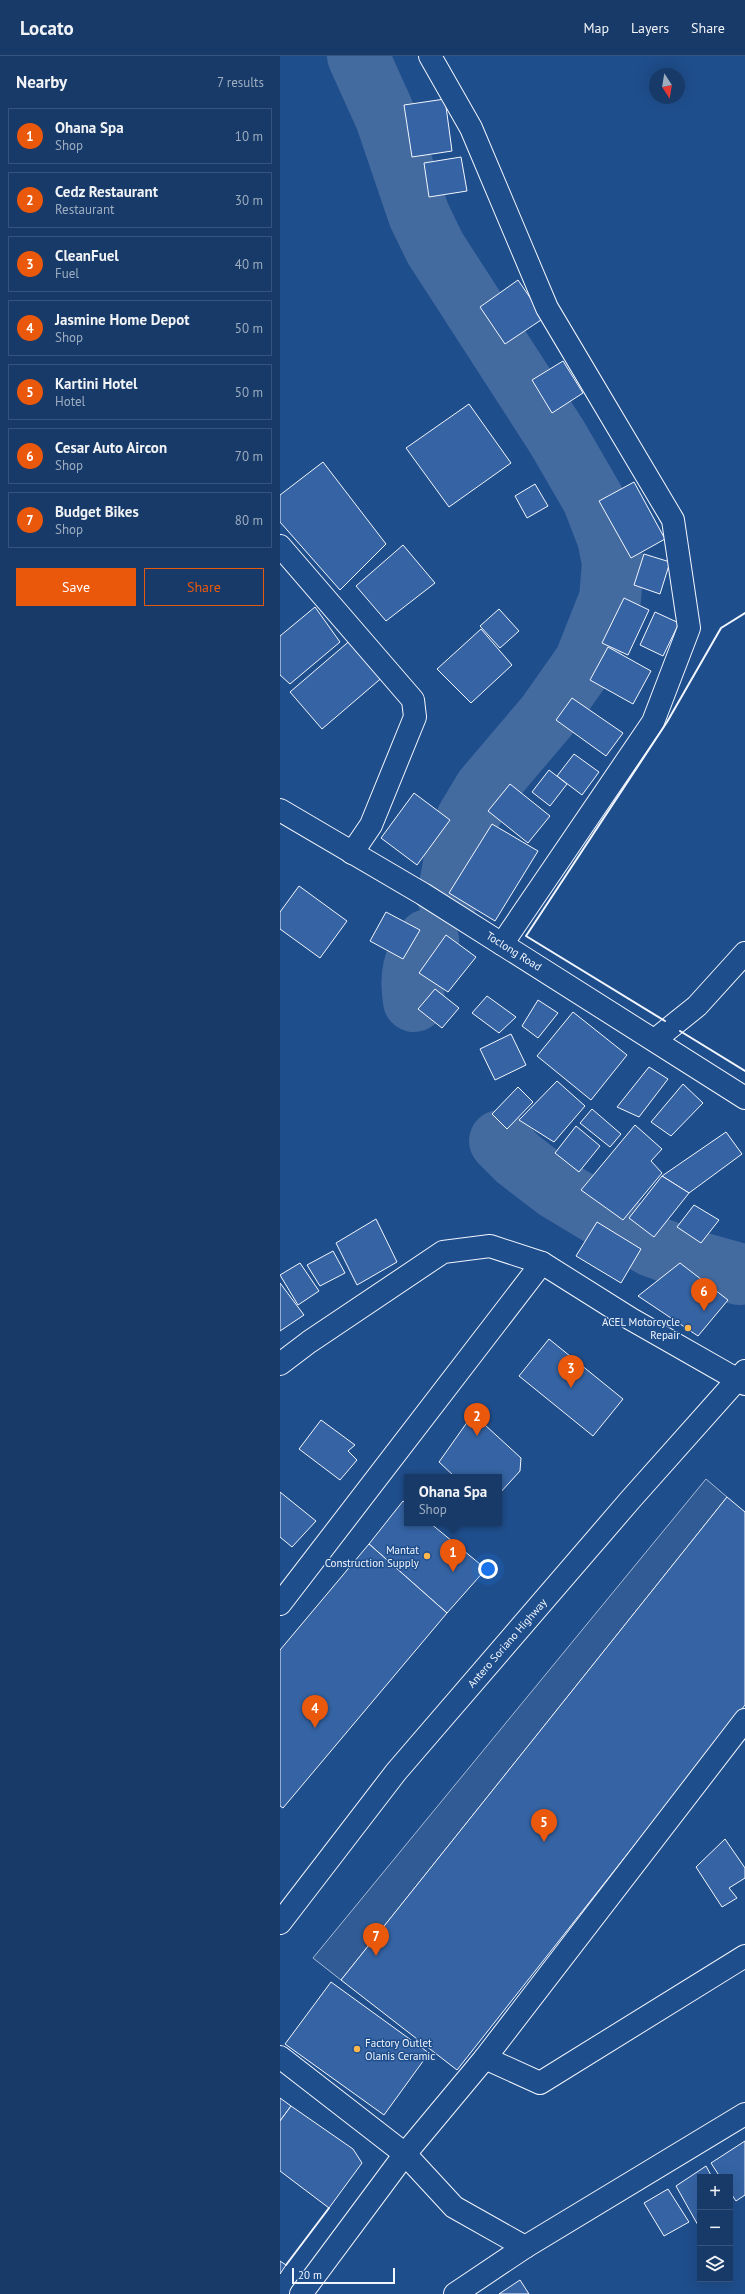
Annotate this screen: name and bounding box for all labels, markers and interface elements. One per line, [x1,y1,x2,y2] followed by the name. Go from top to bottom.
[20,16,74,40] text: Locato
[583,19,609,37] text: Map
[631,19,669,37] text: Layers
[691,19,725,37] text: Share
[649,68,685,104] north arrow
[16,71,67,93] text: Nearby
[217,74,264,91] text: 7 results
[55,118,124,137] text: Ohana Spa
[26,128,34,145] text: 1
[235,128,263,145] text: 10 m
[55,137,83,154] text: Shop
[55,182,158,201] text: Cedz Restaurant
[26,192,34,209] text: 2
[235,192,263,209] text: 30 m
[55,201,114,218] text: Restaurant
[55,246,119,265] text: CleanFuel
[26,256,34,273] text: 3
[235,256,263,273] text: 40 m
[55,265,79,282] text: Fuel
[55,310,190,329] text: Jasmine Home Depot
[26,320,34,337] text: 4
[235,320,263,337] text: 50 m
[55,329,83,346] text: Shop
[55,374,137,393] text: Kartini Hotel
[26,384,34,401] text: 5
[235,384,263,401] text: 50 m
[55,393,85,410] text: Hotel
[55,438,167,457] text: Cesar Auto Aircon
[26,448,34,465] text: 6
[235,448,263,465] text: 70 m
[55,457,83,474] text: Shop
[55,502,139,521] text: Budget Bikes
[26,512,34,529] text: 7
[235,512,263,529] text: 80 m
[55,521,83,538] text: Shop
[16,568,136,606] button: Save
[144,568,264,606] button: Share
[484,928,544,974] street label: Toclong Road
[691,1278,717,1311] pin: 6
[602,1315,680,1342] place label: ACEL Motorcycle Repair
[683,1323,693,1333] marker: ACEL Motorcycle Repair
[558,1355,584,1388] pin: 3
[464,1403,490,1436] pin: 2
[404,1474,502,1526] popup
[419,1482,487,1501] text: Ohana Spa
[419,1501,447,1518] text: Shop
[440,1539,466,1572] pin: 1
[325,1543,420,1570] place label: Mantat Construction Supply
[422,1551,432,1561] marker: Mantat Construction Supply
[478,1559,498,1579] your location
[464,1595,550,1691] street label: Antero Soriano Highway
[302,1695,328,1728] pin: 4
[531,1809,557,1842] pin: 5
[363,1923,389,1956] pin: 7
[365,2036,435,2063] place label: Factory Outlet Olanis Ceramic
[352,2044,362,2054] marker: Factory Outlet Olanis Ceramic
[697,2174,733,2282] map controls
[697,2174,733,2210] button: +
[697,2210,733,2246] button: −
[697,2246,733,2282] button: layers
[292,2266,395,2285] scale bar
[298,2268,322,2282] text: 20 m

